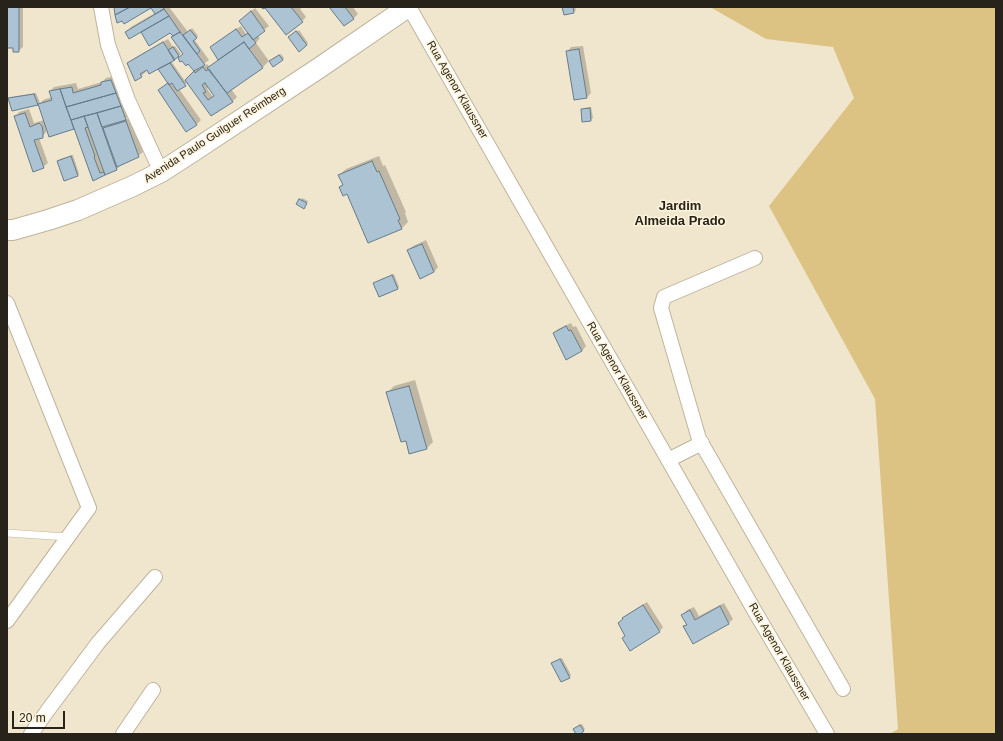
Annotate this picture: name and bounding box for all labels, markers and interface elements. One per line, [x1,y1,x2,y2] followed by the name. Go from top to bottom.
[424,39,490,141] street label: Rua Agenor Klaussner
[142,84,288,186] street label: Avenida Paulo Guilguer Reimberg
[634,198,726,229] district label: Jardim Almeida Prado
[584,320,650,422] street label: Rua Agenor Klaussner
[746,601,812,703] street label: Rua Agenor Klaussner
[14,703,67,729] scale bar
[19,711,46,725] text: 20 m

